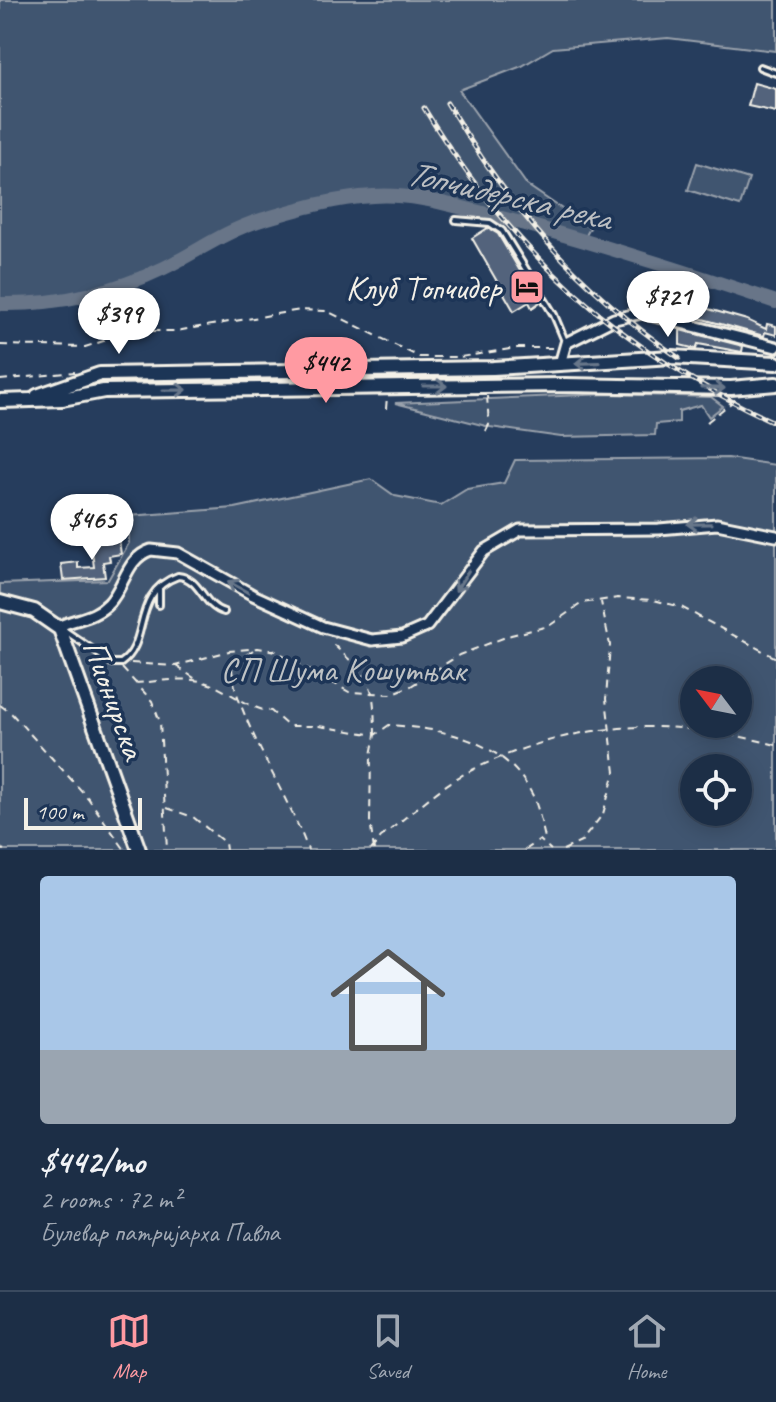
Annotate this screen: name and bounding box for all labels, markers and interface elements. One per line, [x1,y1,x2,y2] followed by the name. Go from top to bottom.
[402,149,619,242] water label: Топчидерска река
[346,266,503,309] place label: Клуб Топчидер
[508,268,546,306] hotel icon: Клуб Топчидер
[621,271,715,339] pin: $721
[645,280,691,313] text: $721
[72,288,166,356] pin: $399
[96,297,142,330] text: $399
[279,337,373,405] pin: $442
[303,346,349,379] text: $442
[574,356,601,371] one-way arrow
[421,378,448,394] one-way arrow
[699,380,726,395] one-way arrow
[161,382,188,398] one-way arrow
[45,494,139,562] pin: $465
[69,503,115,536] text: $465
[686,516,713,532] one-way arrow
[453,569,469,592] one-way arrow
[227,579,250,595] one-way arrow
[73,633,157,767] street label: Пионирска
[221,648,469,691] park label: СП Шума Кошутњак
[680,666,752,738] north arrow
[680,666,752,826] map controls
[680,754,752,826] button: locate
[24,794,142,830] scale bar
[36,798,83,826] text: 100 m
[316,928,460,1072] icon: home
[40,1140,145,1183] text: $442/mo
[40,1183,181,1216] text: 2 rooms · 72 m²
[40,1216,280,1249] text: Булевар патријарха Павла
[107,1309,151,1385] tab: Map
[366,1309,410,1385] tab: Saved
[625,1309,669,1385] tab: Home

